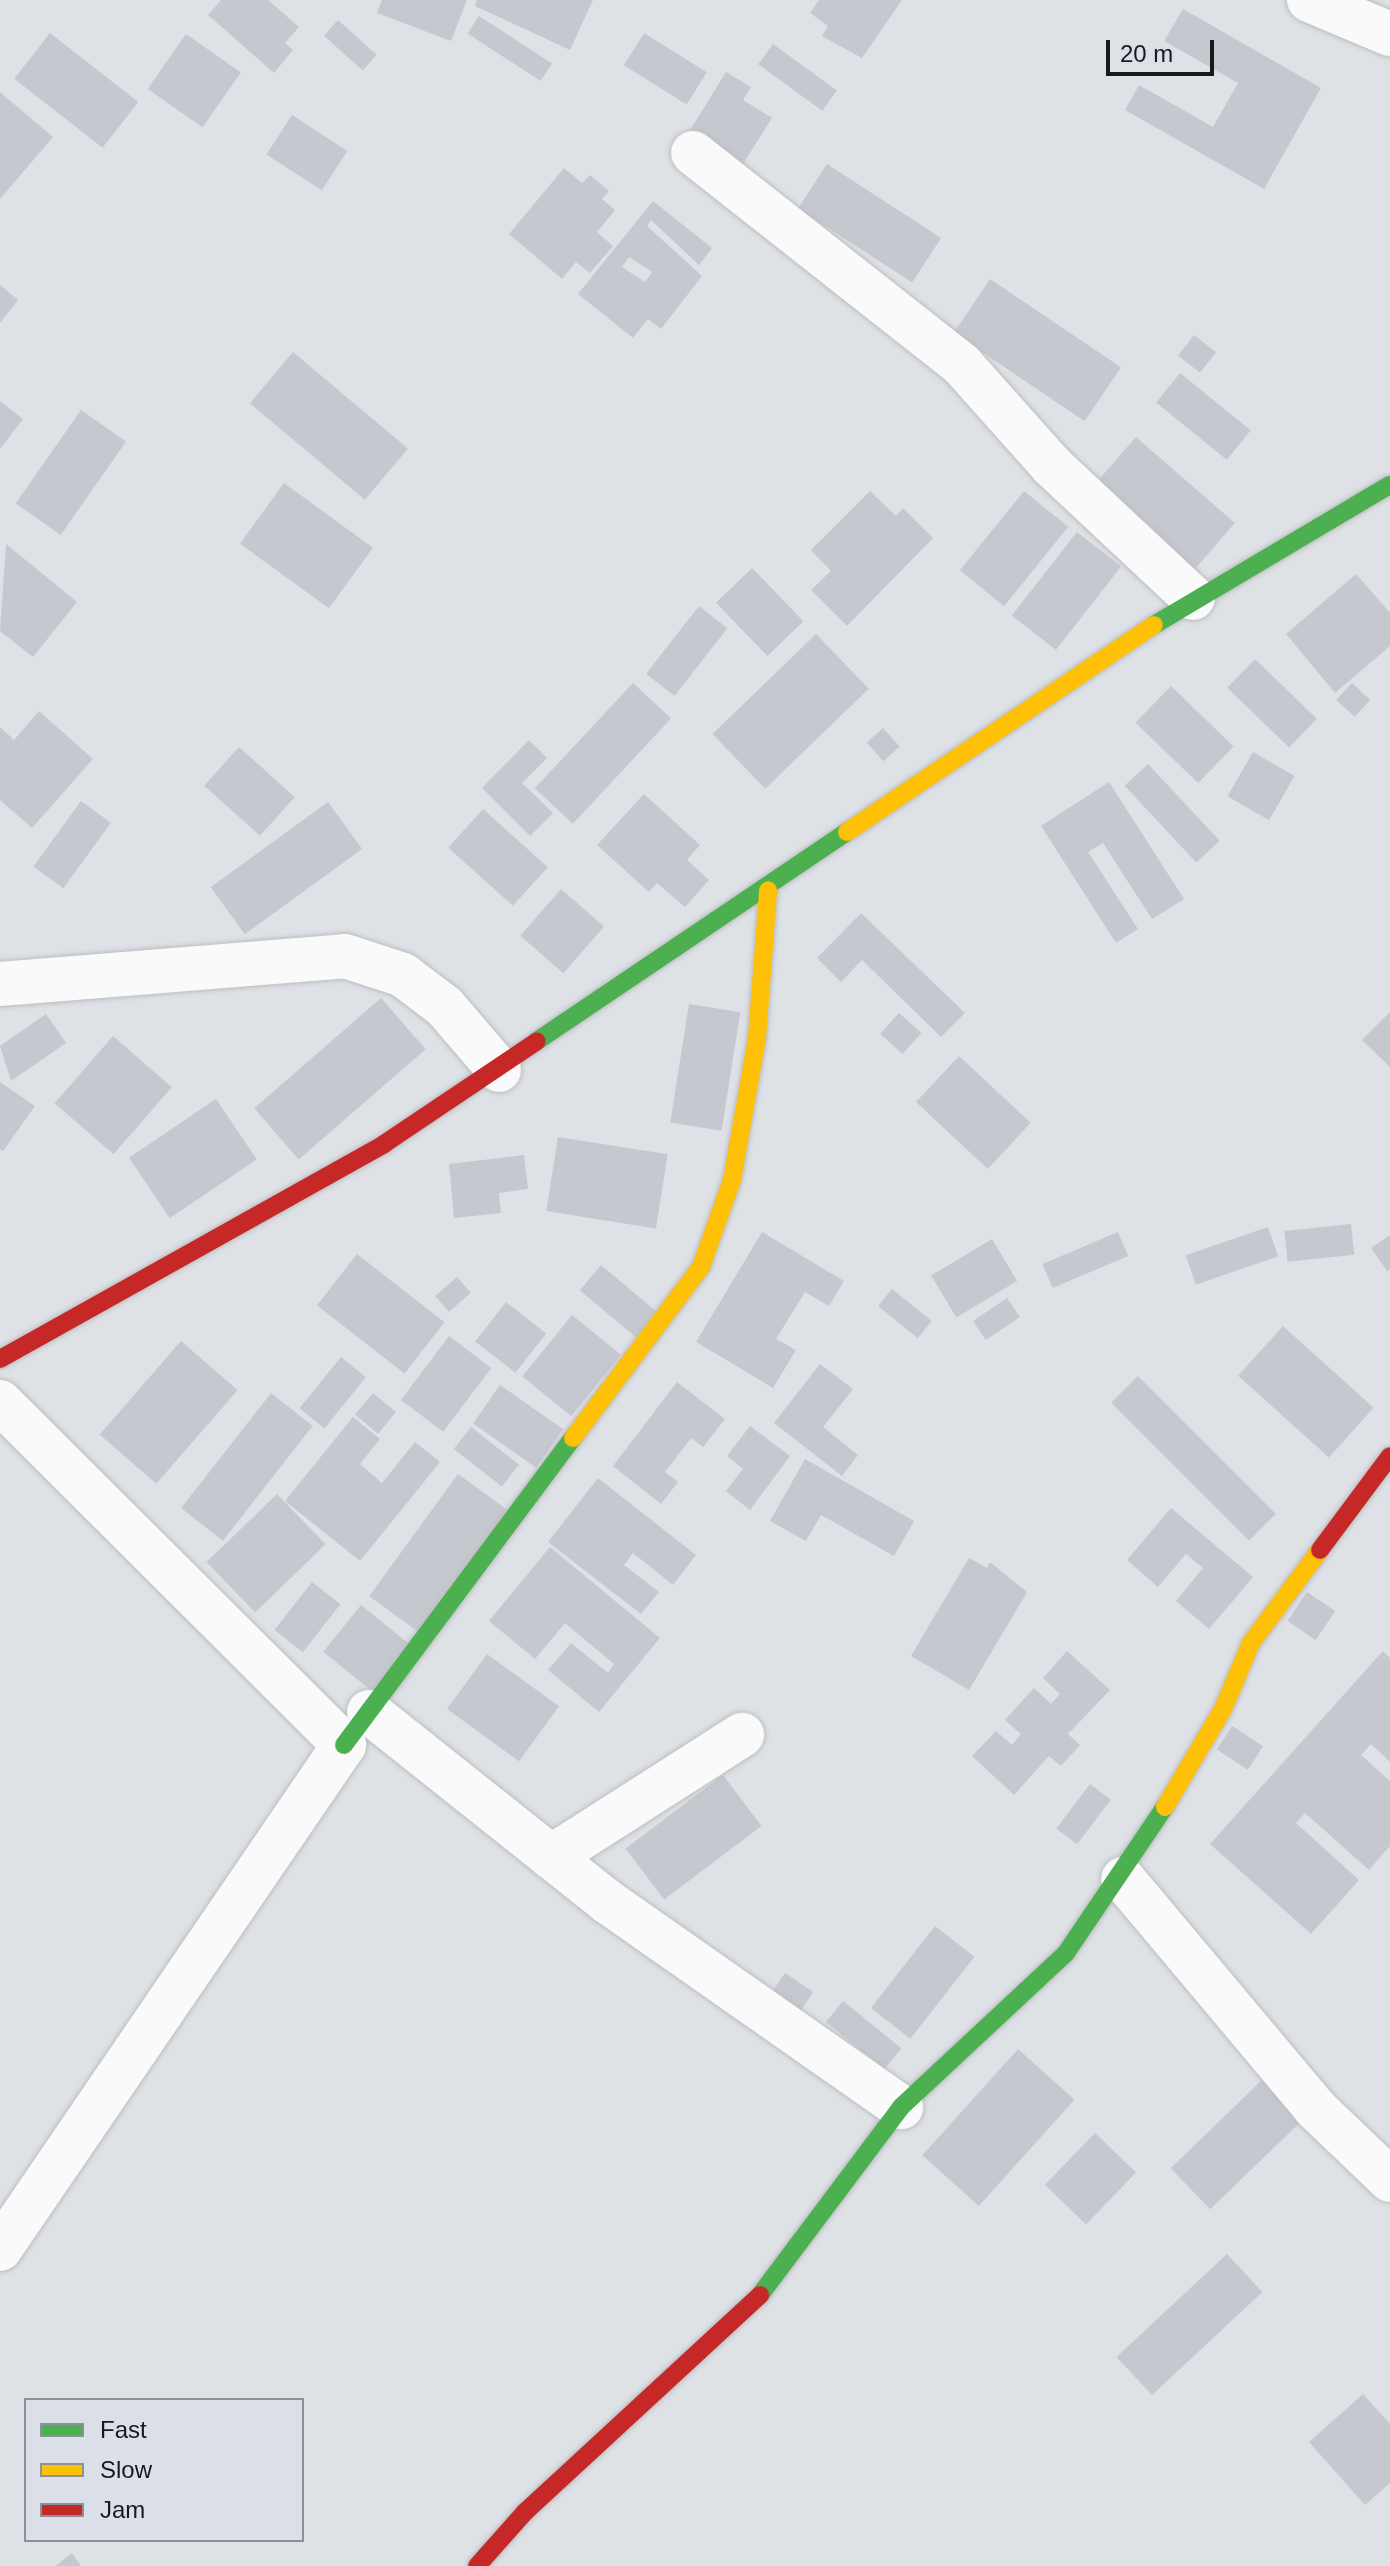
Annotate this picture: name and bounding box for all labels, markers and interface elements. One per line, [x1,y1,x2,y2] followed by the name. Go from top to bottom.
[1110,24,1218,74] scale bar
[1120,40,1173,67] text: 20 m
[24,2398,304,2542] legend
[100,2416,147,2443] text: Fast
[100,2456,152,2483] text: Slow
[100,2496,145,2523] text: Jam

